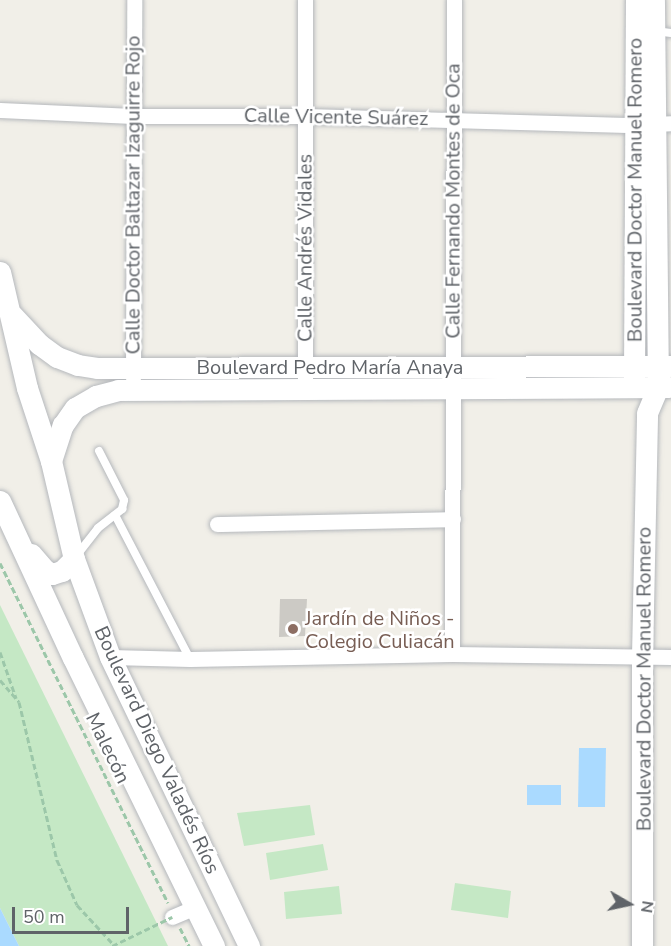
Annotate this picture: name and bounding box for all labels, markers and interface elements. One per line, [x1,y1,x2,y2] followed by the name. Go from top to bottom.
[121,36,145,354] street label: Calle Doctor Baltazar Izaguirre Rojo
[623,38,647,342] street label: Boulevard Doctor Manuel Romero
[441,63,465,339] street label: Calle Fernando Montes de Oca
[244,103,428,131] street label: Calle Vicente Suárez
[293,154,317,342] street label: Calle Andrés Vidales
[197,355,463,379] street label: Boulevard Pedro María Anaya
[632,527,656,831] street label: Boulevard Doctor Manuel Romero
[305,606,455,653] place label: Jardín de Niños - Colegio Culiacán
[89,622,225,878] street label: Boulevard Diego Valadés Ríos
[286,622,300,636] marker: Jardín de Niños - Colegio Culiacán
[81,709,135,787] street label: Malecón
[599,874,659,934] north arrow
[15,895,132,933] scale bar
[635,899,659,914] text: N
[23,905,65,929] text: 50 m

